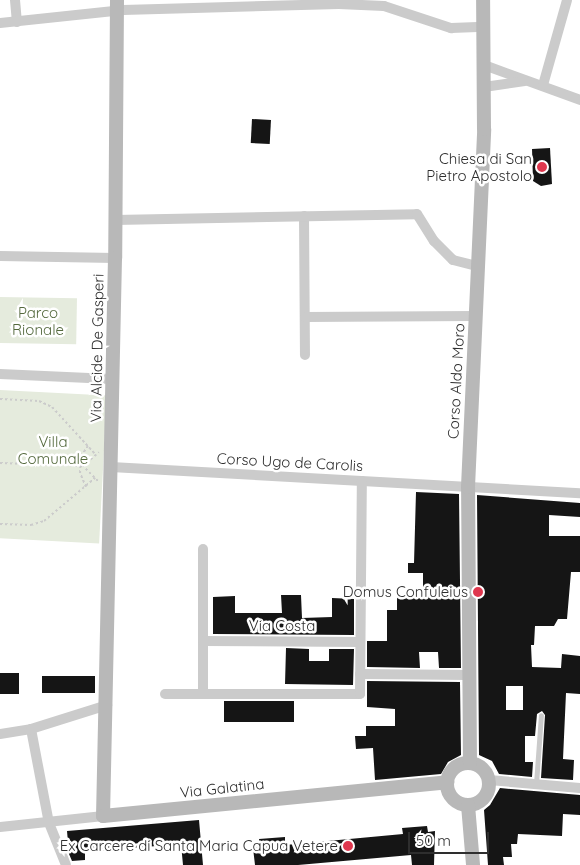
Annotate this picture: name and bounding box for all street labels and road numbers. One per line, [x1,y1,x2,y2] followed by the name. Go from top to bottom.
[87,273,107,423] street label: Via Alcide De Gasperi
[444,323,468,439] street label: Corso Aldo Moro
[216,449,364,475] street label: Corso Ugo de Carolis
[249,617,315,635] street label: Via Costa
[179,775,265,801] street label: Via Galatina

